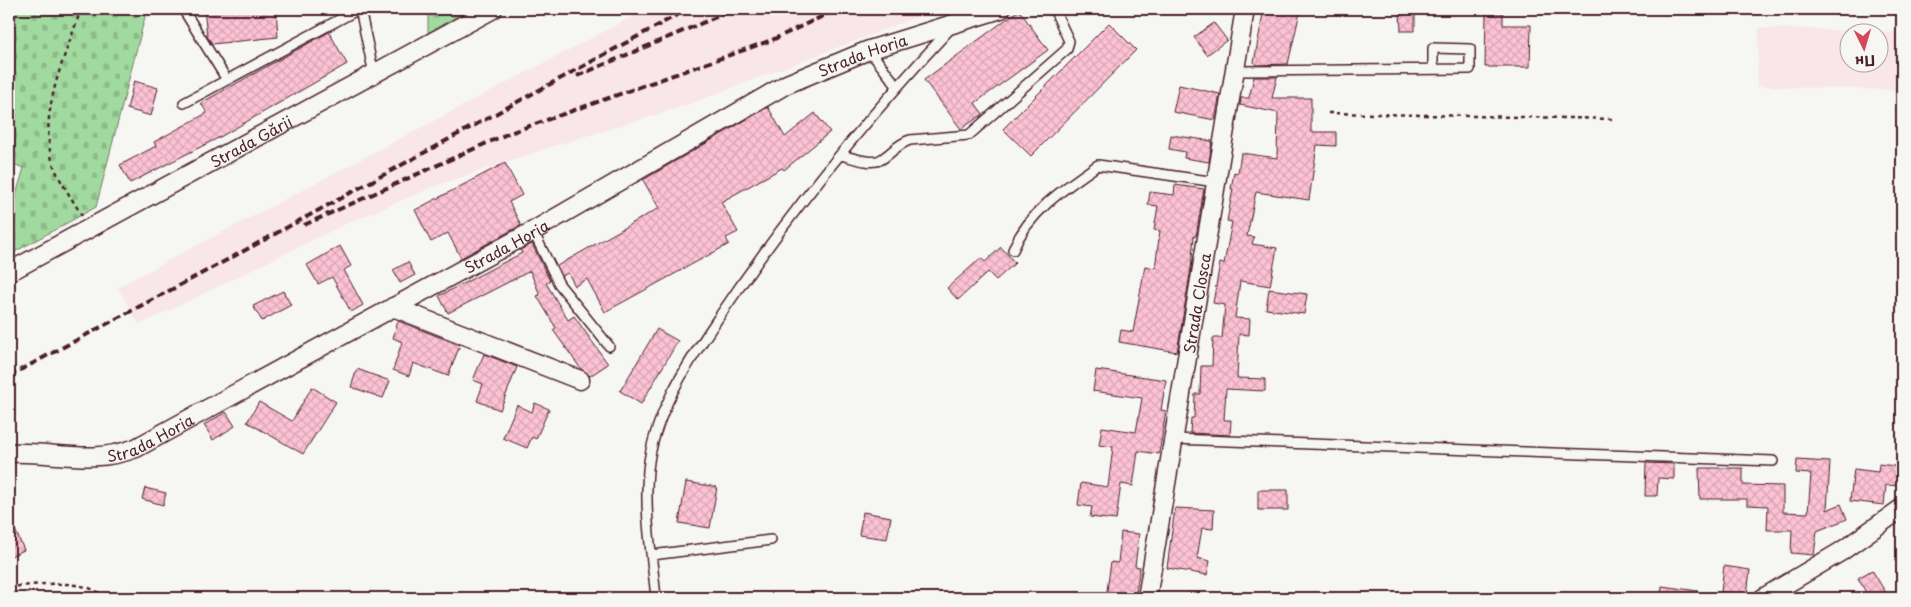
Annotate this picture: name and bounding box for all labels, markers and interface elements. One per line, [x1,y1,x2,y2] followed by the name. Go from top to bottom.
[1838,22,1888,72] north arrow
[814,27,910,82] street label: Strada Horia
[1854,50,1876,73] text: Пн
[205,109,296,172] street label: Strada Gării
[459,213,553,278] street label: Strada Horia
[1176,250,1216,355] street label: Strada Cloșca
[105,407,198,467] street label: Strada Horia

